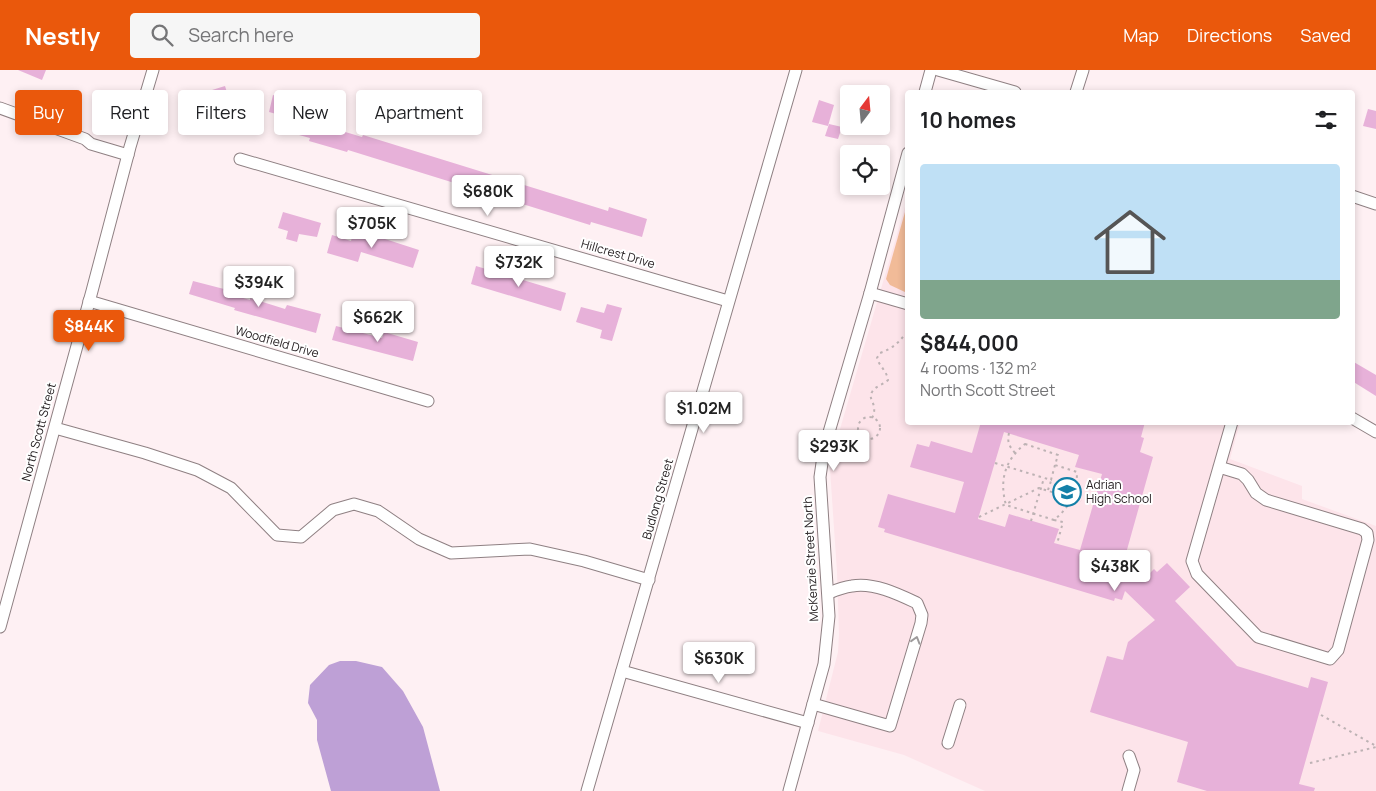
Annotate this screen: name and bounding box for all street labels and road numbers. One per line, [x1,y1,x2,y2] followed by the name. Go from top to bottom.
[579,235,657,272] street label: Hillcrest Drive
[233,321,321,362] street label: Woodfield Drive
[17,380,60,483] street label: North Scott Street
[638,456,677,541] street label: Budlong Street
[799,496,822,622] street label: McKenzie Street North

